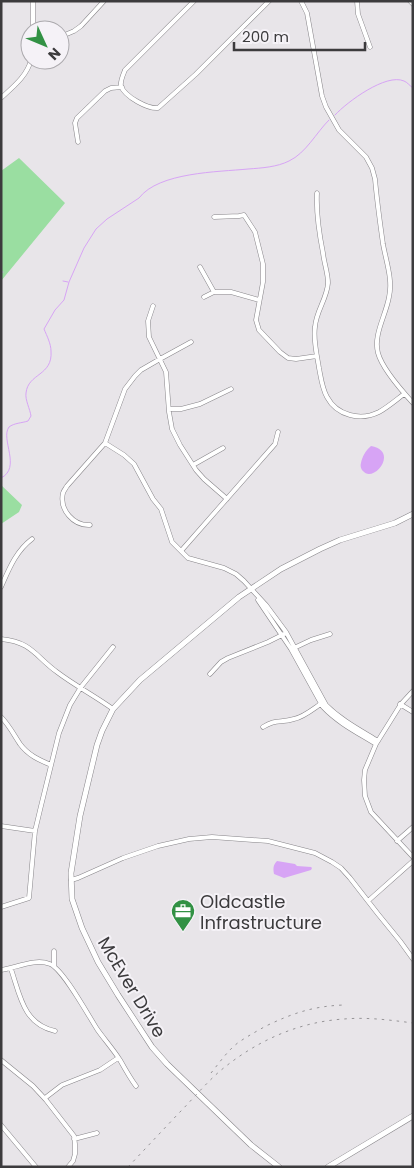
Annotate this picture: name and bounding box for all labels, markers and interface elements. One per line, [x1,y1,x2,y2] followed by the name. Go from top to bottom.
[20,20,70,70] north arrow
[234,20,365,52] scale bar
[242,26,289,47] text: 200 m
[44,43,65,65] text: N
[200,889,322,935] place label: Oldcastle Infrastructure
[170,898,196,932] office icon: Oldcastle Infrastructure
[92,932,172,1042] street label: McEver Drive

